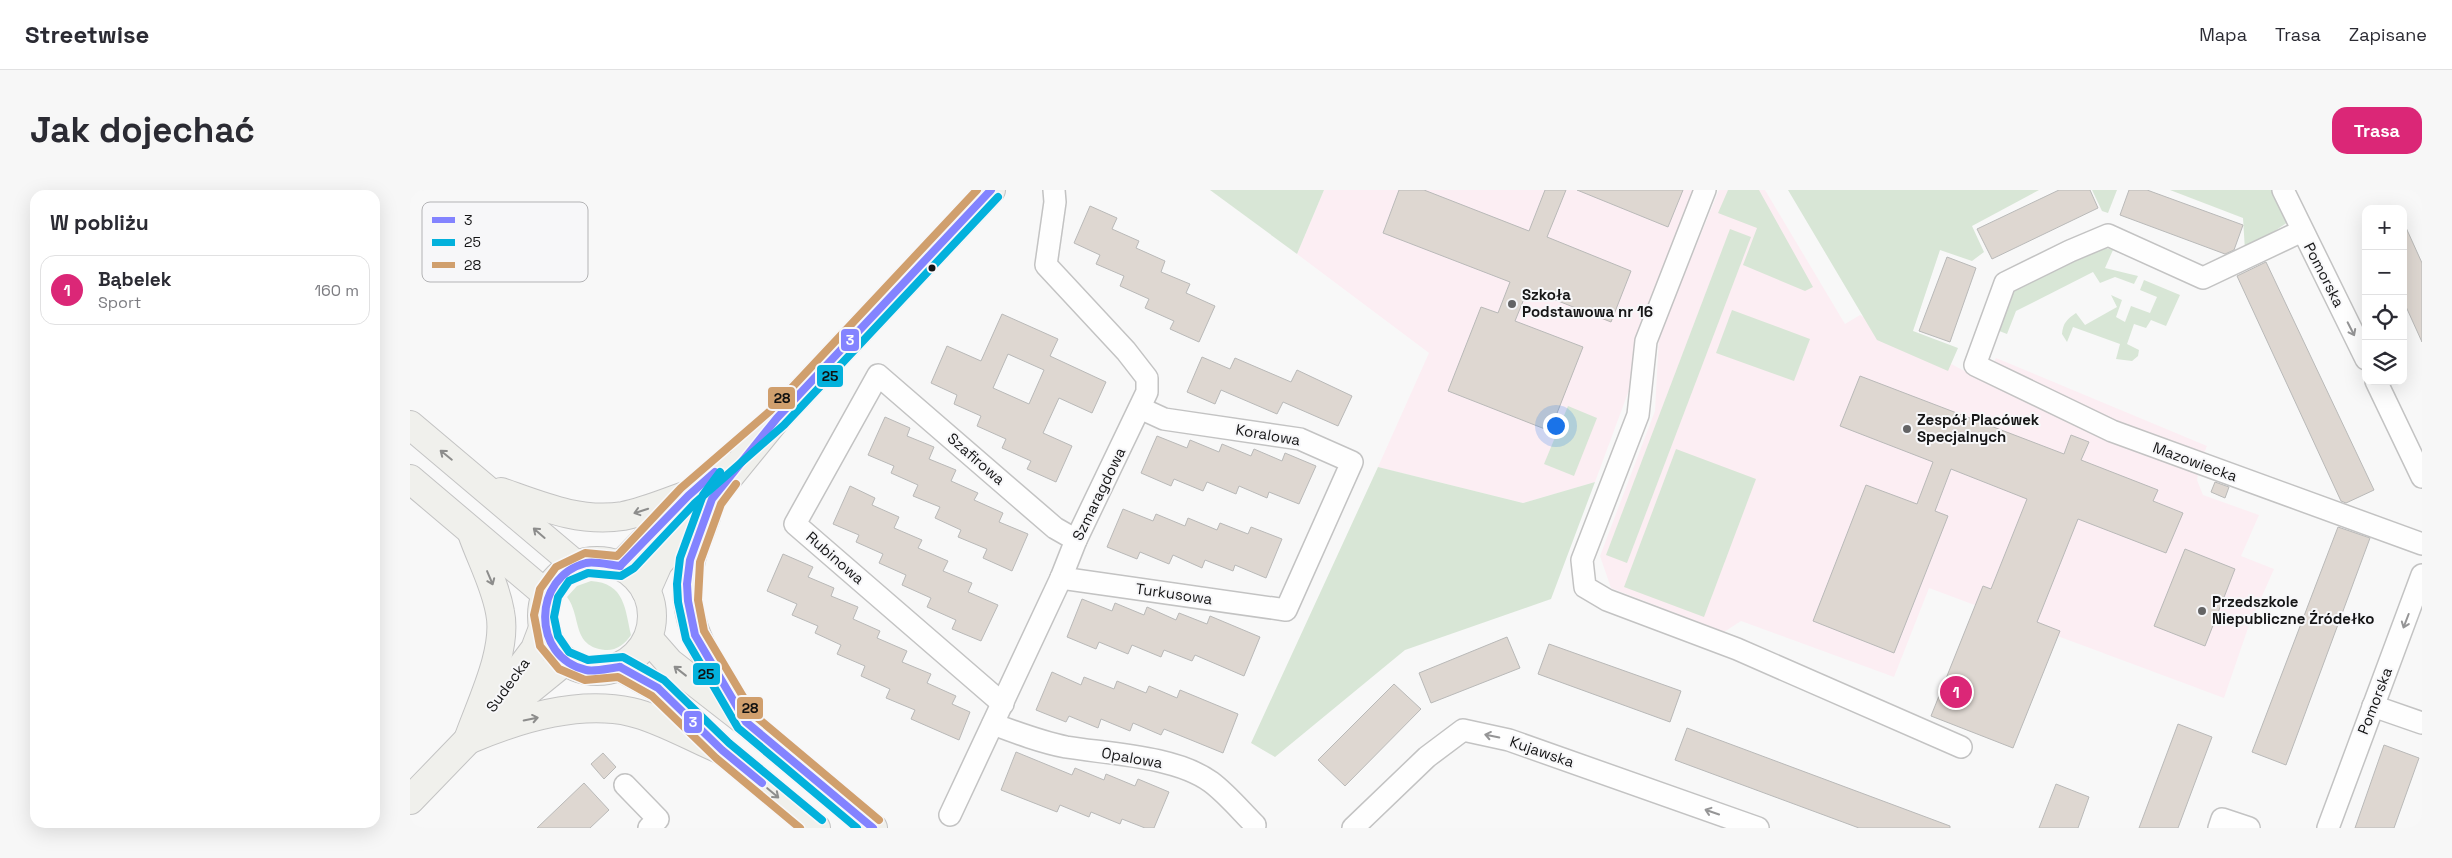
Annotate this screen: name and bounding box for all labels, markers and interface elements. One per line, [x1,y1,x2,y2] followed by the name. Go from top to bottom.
[25,19,149,50] text: Streetwise
[2199,23,2247,46] text: Mapa
[2275,23,2321,46] text: Trasa
[2349,23,2427,46] text: Zapisane
[2332,107,2422,154] button: Trasa
[30,108,255,152] text: Jak dojechać
[422,202,588,282] legend
[2362,205,2407,385] map controls
[2362,205,2407,250] button: +
[50,209,149,236] text: W pobliżu
[464,211,472,229] text: 3
[464,233,481,251] text: 25
[2300,239,2349,311] street label: Pomorska
[2362,250,2407,295] button: −
[464,256,481,274] text: 28
[927,263,937,273] unlabelled marker
[98,267,171,292] text: Bąbelek
[63,280,71,301] text: 1
[314,280,359,301] text: 160 m
[1522,285,1653,321] place label: Szkoła Podstawowa nr 16
[98,292,141,313] text: Sport
[2362,295,2407,340] button: locate
[1506,298,1518,310] marker: Szkoła Podstawowa nr 16
[2347,321,2356,336] one-way arrow
[840,328,860,352] line badge: 3
[846,331,854,349] text: 3
[2362,340,2407,385] button: layers
[816,364,844,388] line badge: 25
[822,367,838,385] text: 25
[767,386,796,410] line badge: 28
[774,389,791,407] text: 28
[1917,410,2040,446] place label: Zespół Placówek Specjalnych
[1543,413,1569,439] your location
[1234,419,1302,450] street label: Koralowa
[1901,423,1913,435] marker: Zespół Placówek Specjalnych
[944,428,1009,489] street label: Szafirowa
[2150,438,2240,486] street label: Mazowiecka
[1068,444,1129,543] street label: Szmaragdowa
[440,450,453,461] one-way arrow
[633,506,649,516] one-way arrow
[802,527,869,588] street label: Rubinowa
[533,528,546,539] one-way arrow
[485,570,495,585] one-way arrow
[1134,579,1214,608] street label: Turkusowa
[2212,592,2374,628] place label: Przedszkole Niepubliczne Źródełko
[2196,605,2208,617] marker: Przedszkole Niepubliczne Źródełko
[2401,613,2410,628] one-way arrow
[482,654,534,716] street label: Sudecka
[692,662,721,686] line badge: 25
[2353,664,2396,737] street label: Pomorska
[674,665,687,676] one-way arrow
[698,665,714,683] text: 25
[1940,673,1972,711] pin: 1
[736,696,764,720] line badge: 28
[742,699,759,717] text: 28
[683,710,703,734] line badge: 3
[689,713,697,731] text: 3
[522,714,538,723] one-way arrow
[1484,731,1500,740] one-way arrow
[1508,732,1577,771] street label: Kujawska
[1100,743,1164,772] street label: Opalowa
[766,787,779,798] one-way arrow
[1704,807,1720,816] one-way arrow

